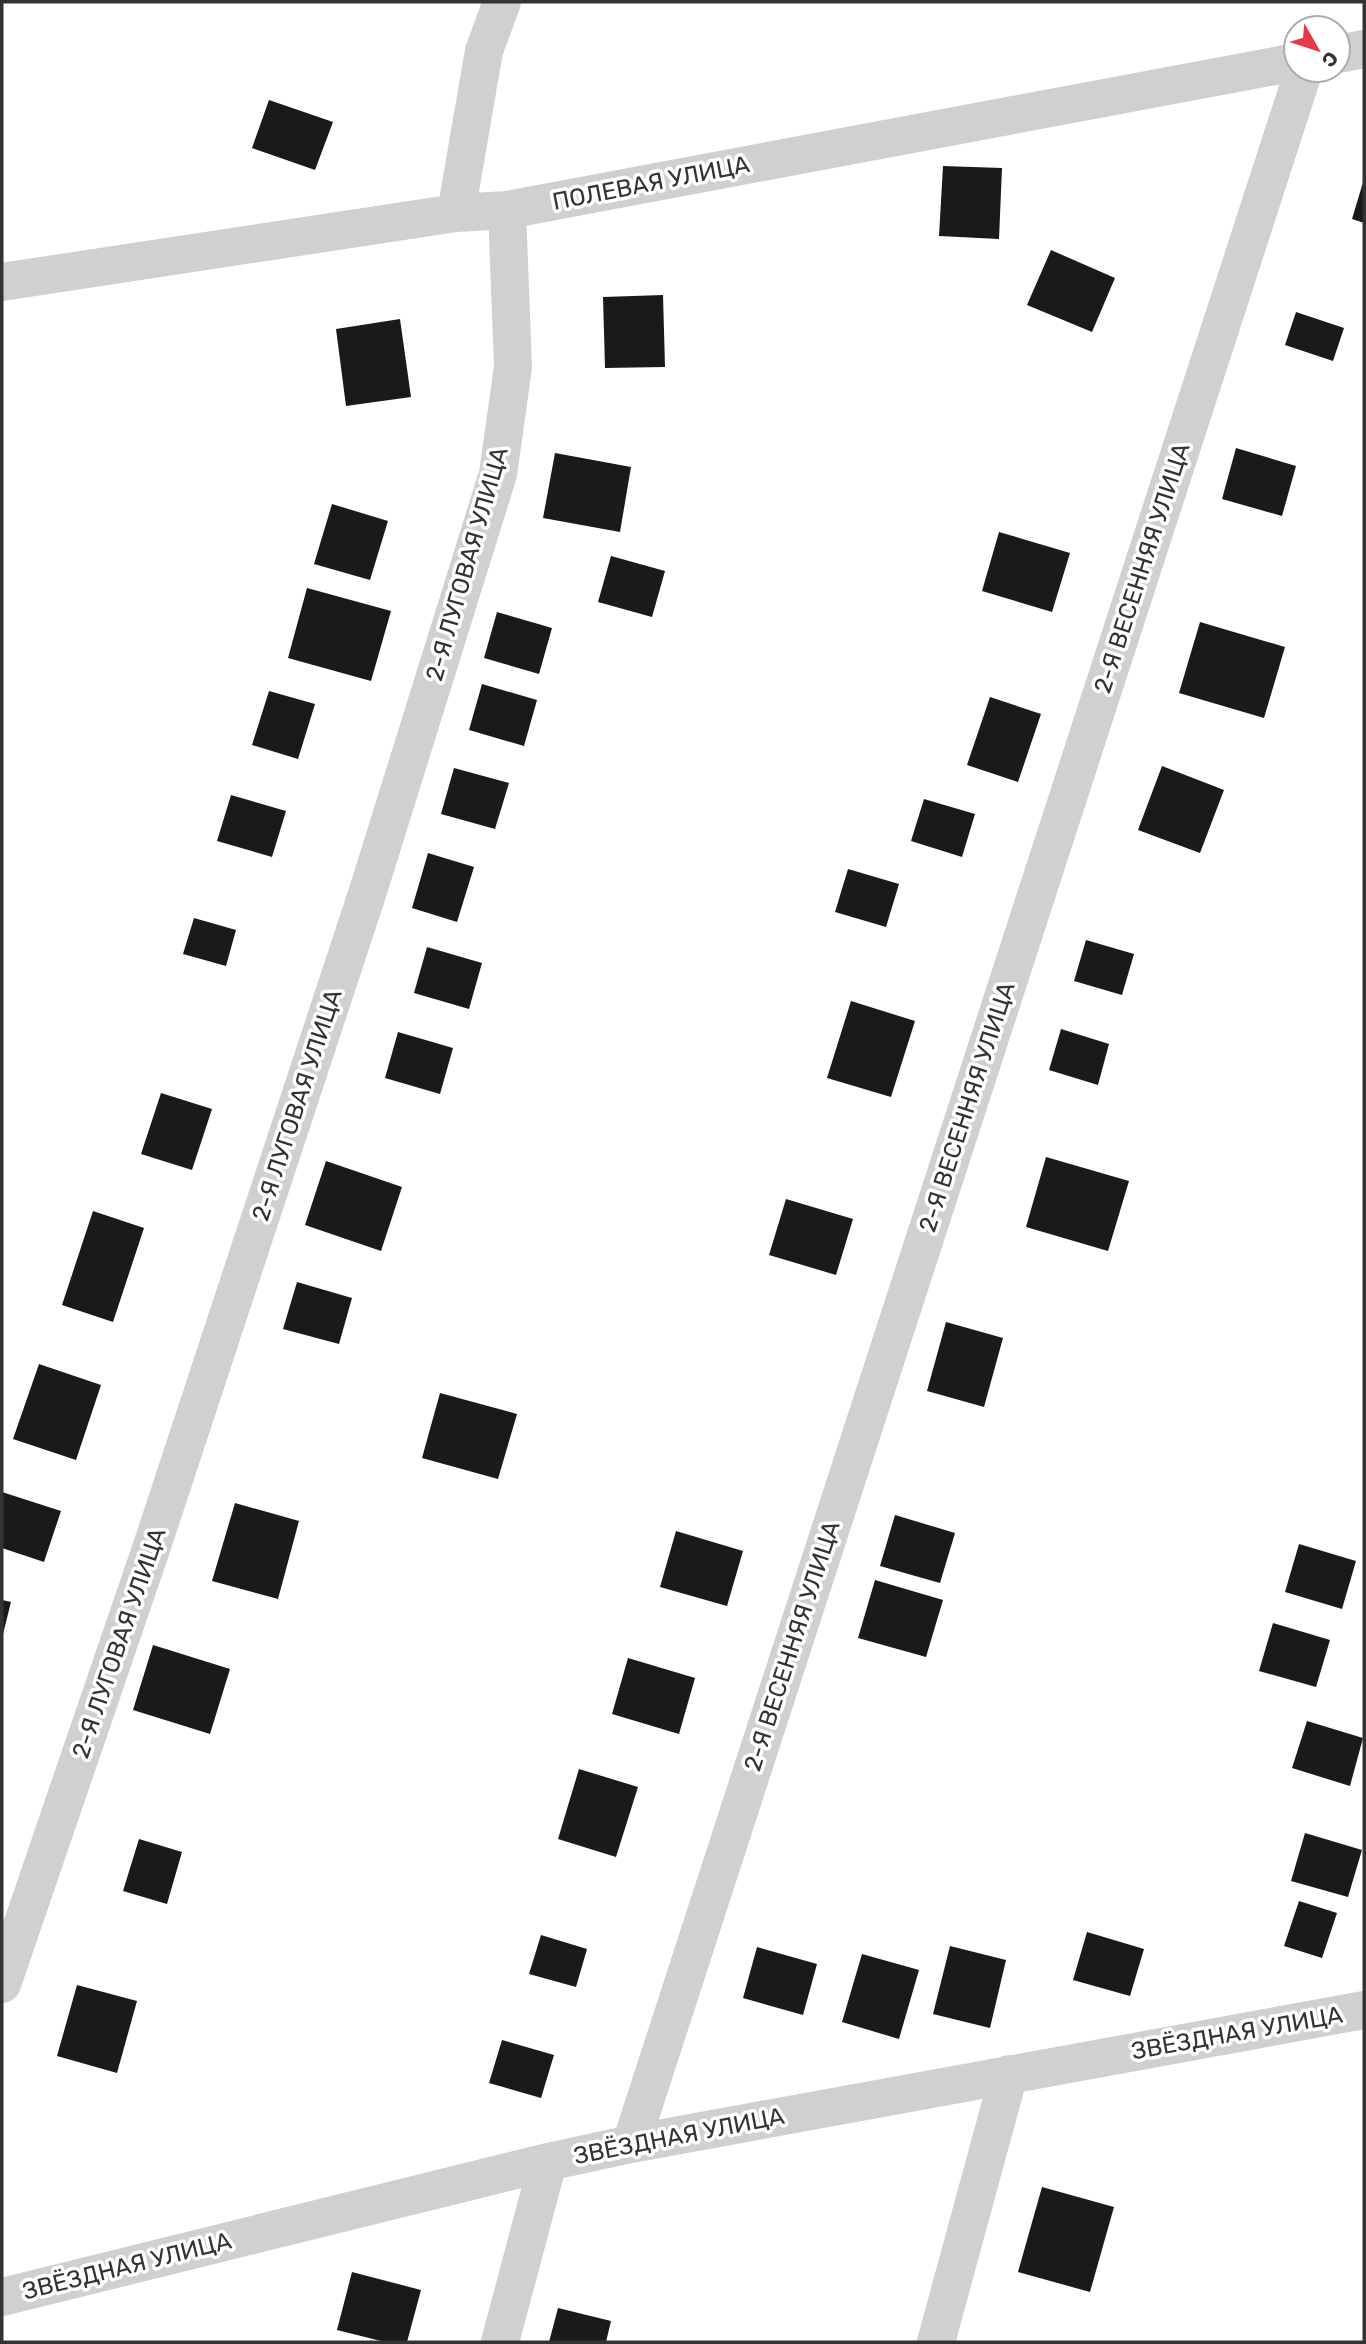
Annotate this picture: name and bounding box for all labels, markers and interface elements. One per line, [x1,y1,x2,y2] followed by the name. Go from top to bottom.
[1282,14,1352,84] north arrow
[1317,47,1343,72] text: С
[550,150,752,216] street label: ПОЛЕВАЯ УЛИЦА
[1088,439,1196,697] street label: 2-Я ВЕСЕННЯЯ УЛИЦА
[420,444,514,684] street label: 2-Я ЛУГОВАЯ УЛИЦА
[913,978,1021,1236] street label: 2-Я ВЕСЕННЯЯ УЛИЦА
[246,986,348,1224] street label: 2-Я ЛУГОВАЯ УЛИЦА
[738,1517,846,1775] street label: 2-Я ВЕСЕННЯЯ УЛИЦА
[66,1524,172,1762] street label: 2-Я ЛУГОВАЯ УЛИЦА
[1129,2001,1345,2065] street label: ЗВЁЗДНАЯ УЛИЦА
[571,2102,787,2170] street label: ЗВЁЗДНАЯ УЛИЦА
[20,2227,234,2305] street label: ЗВЁЗДНАЯ УЛИЦА

